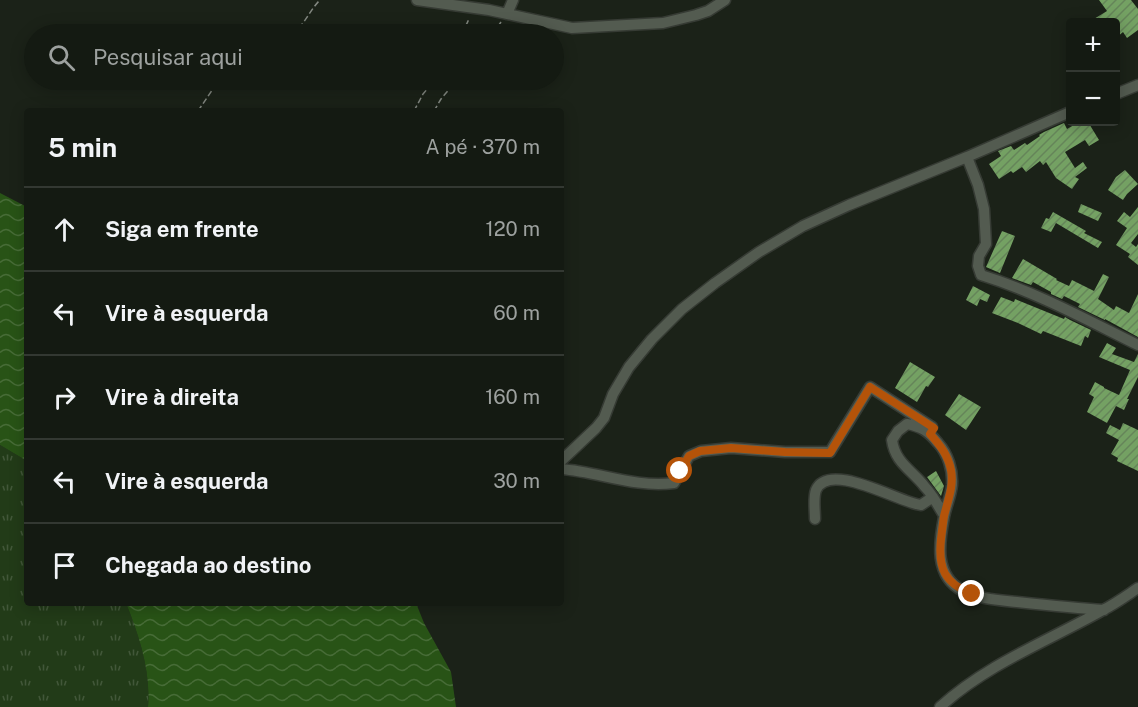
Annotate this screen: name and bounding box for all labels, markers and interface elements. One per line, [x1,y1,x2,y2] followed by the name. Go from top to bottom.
[1066,18,1120,126] map controls
[1066,18,1120,72] button: +
[24,24,564,90] search box
[45,41,78,74] icon: search
[93,44,243,70] text: Pesquisar aqui
[1066,72,1120,126] button: −
[48,132,117,163] text: 5 min
[425,135,540,159] text: A pé · 370 m
[48,213,81,246] icon: ahead
[105,216,259,242] text: Siga em frente
[486,217,540,241] text: 120 m
[48,297,81,330] icon: left
[105,300,269,326] text: Vire à esquerda
[493,301,540,325] text: 60 m
[48,381,81,414] icon: right
[105,384,239,410] text: Vire à direita
[485,385,540,409] text: 160 m
[666,457,692,483] route start
[48,465,81,498] icon: left
[105,468,269,494] text: Vire à esquerda
[493,469,540,493] text: 30 m
[48,549,81,582] icon: arrive
[105,552,311,578] text: Chegada ao destino
[958,580,984,606] route end

